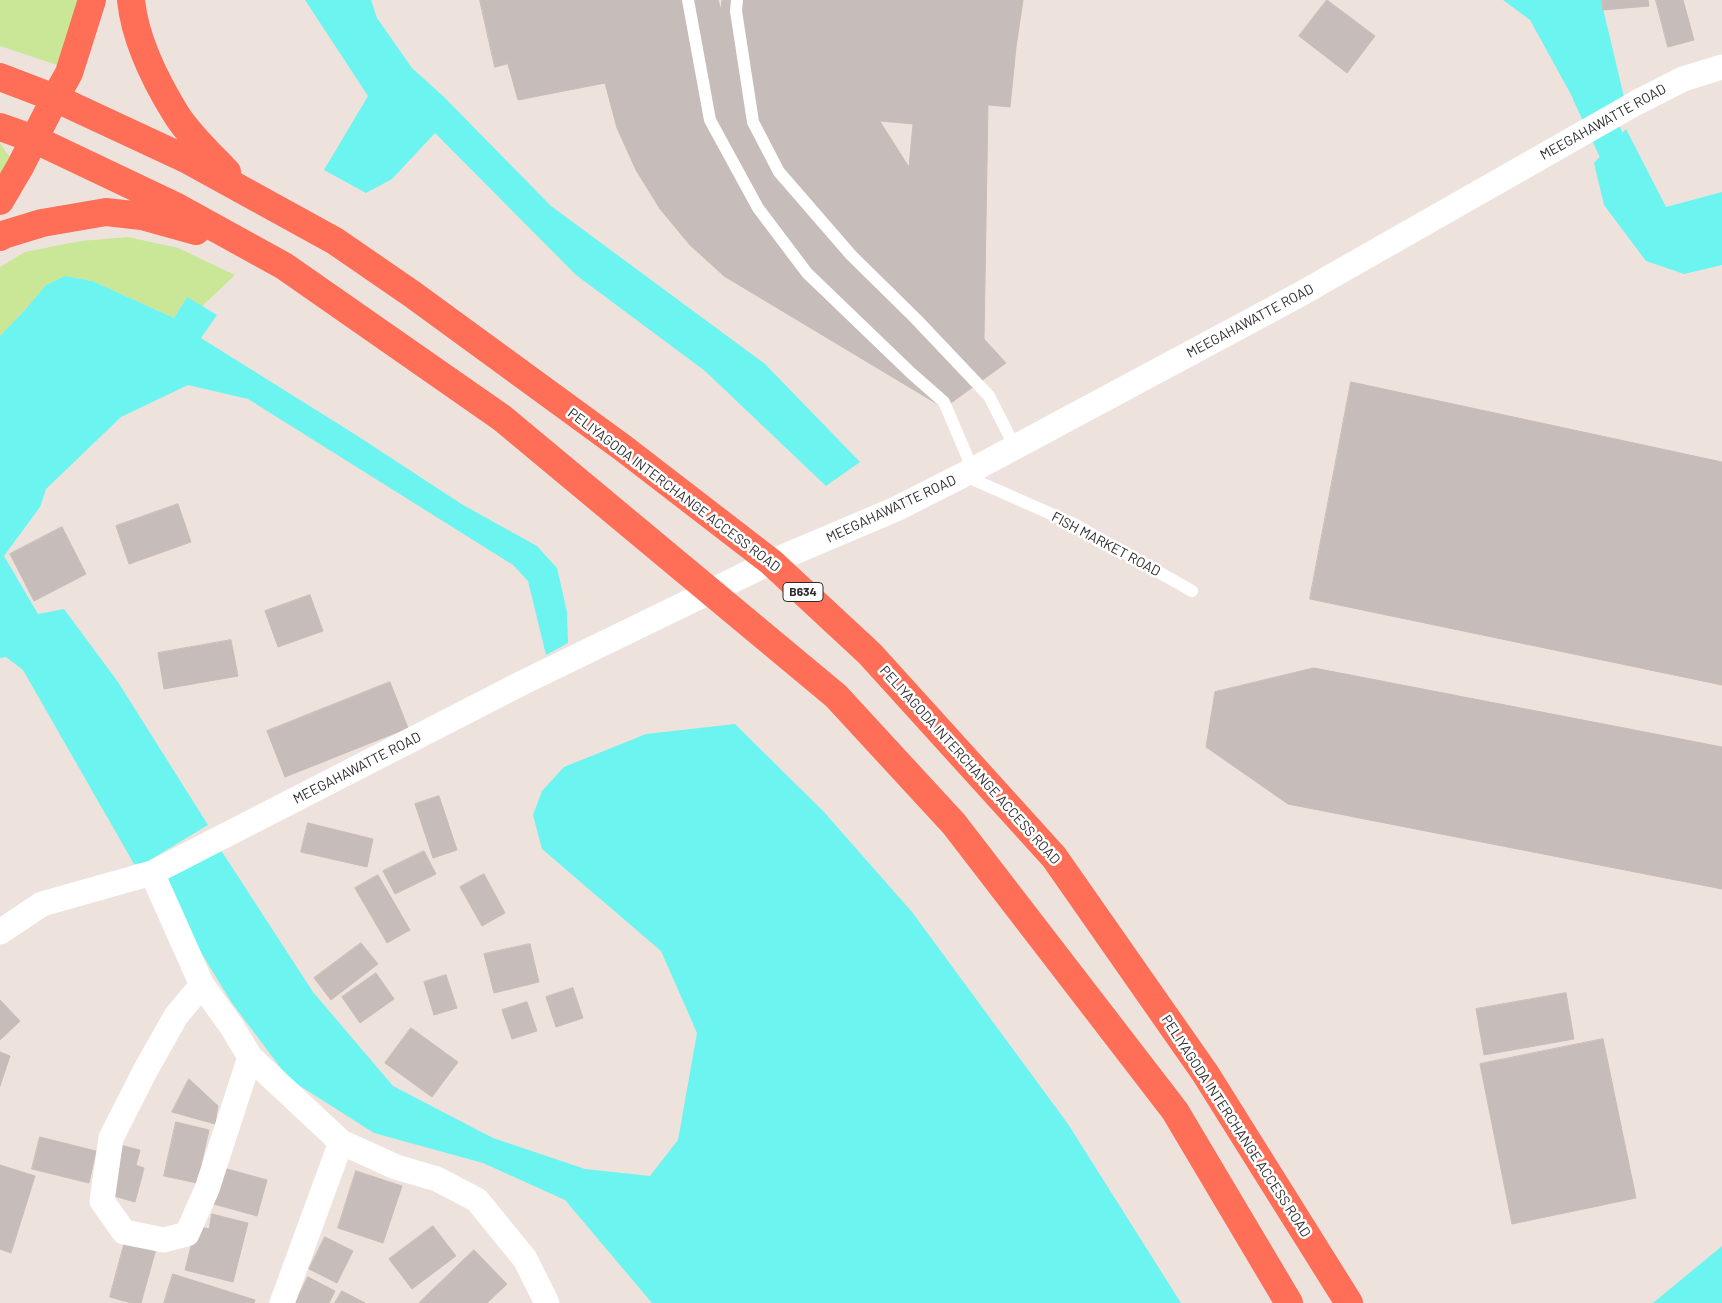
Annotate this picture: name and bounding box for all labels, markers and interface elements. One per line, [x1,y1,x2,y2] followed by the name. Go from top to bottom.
[1537,80,1669,164] street label: MEEGAHAWATTE ROAD
[1184,280,1316,362] street label: MEEGAHAWATTE ROAD
[565,405,783,575] street label: PELIYAGODA INTERCHANGE ACCESS ROAD
[823,472,959,546] street label: MEEGAHAWATTE ROAD
[1049,508,1163,580] street label: FISH MARKET ROAD
[783,582,823,602] road number: B634
[876,662,1064,868] street label: PELIYAGODA INTERCHANGE ACCESS ROAD
[290,728,424,808] street label: MEEGAHAWATTE ROAD
[1158,1012,1314,1240] street label: PELIYAGODA INTERCHANGE ACCESS ROAD

